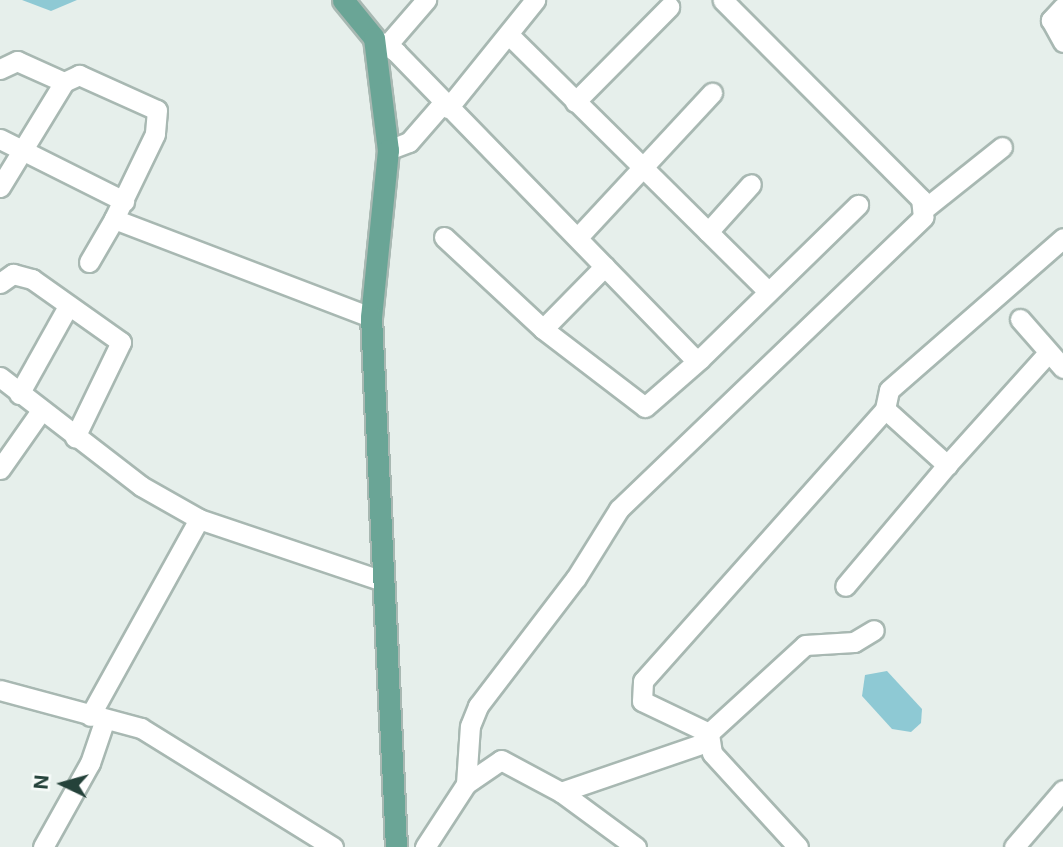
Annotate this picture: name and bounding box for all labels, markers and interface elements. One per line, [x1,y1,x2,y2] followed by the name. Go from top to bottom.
[28,749,98,819] north arrow
[29,774,54,790] text: N

